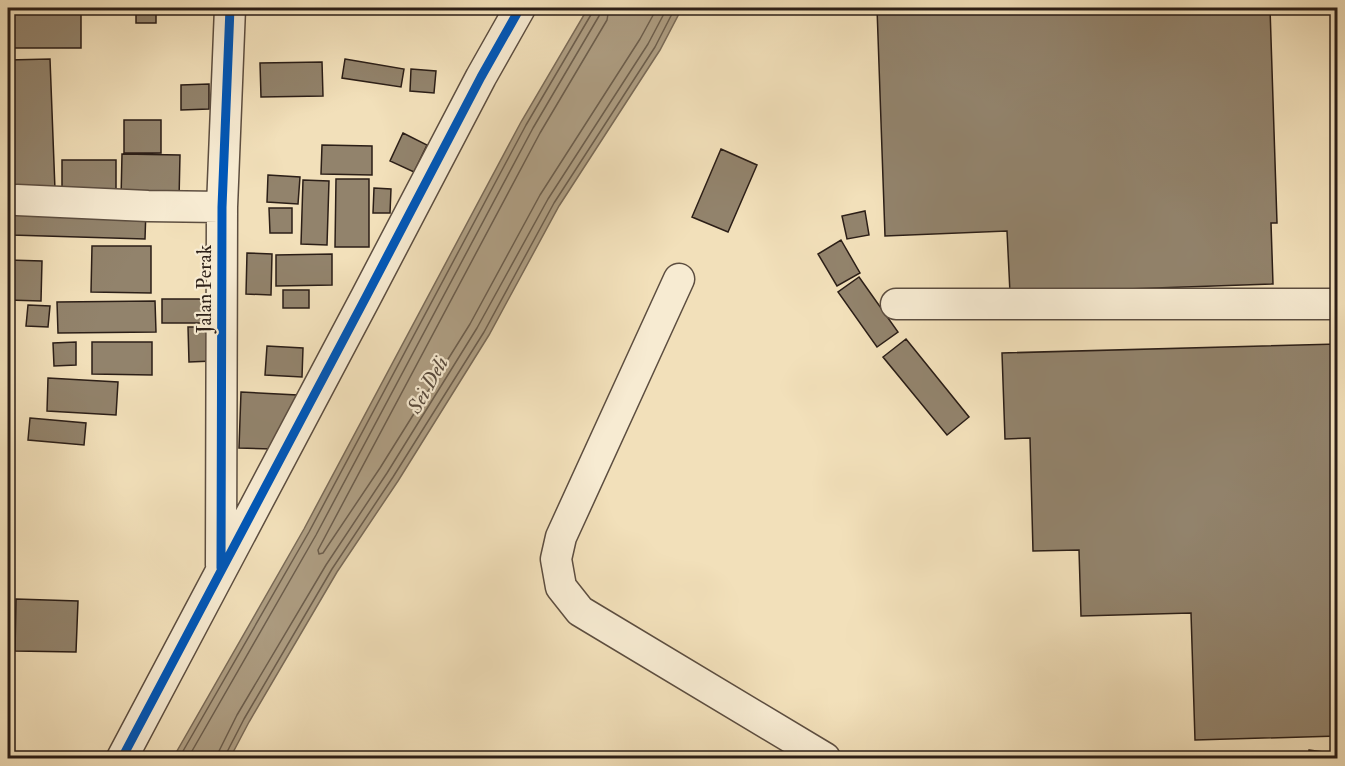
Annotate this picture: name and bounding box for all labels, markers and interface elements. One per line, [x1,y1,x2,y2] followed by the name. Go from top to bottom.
[192,244,217,334] street label: Jalan Perak
[401,351,455,419] water label: Sei Deli

